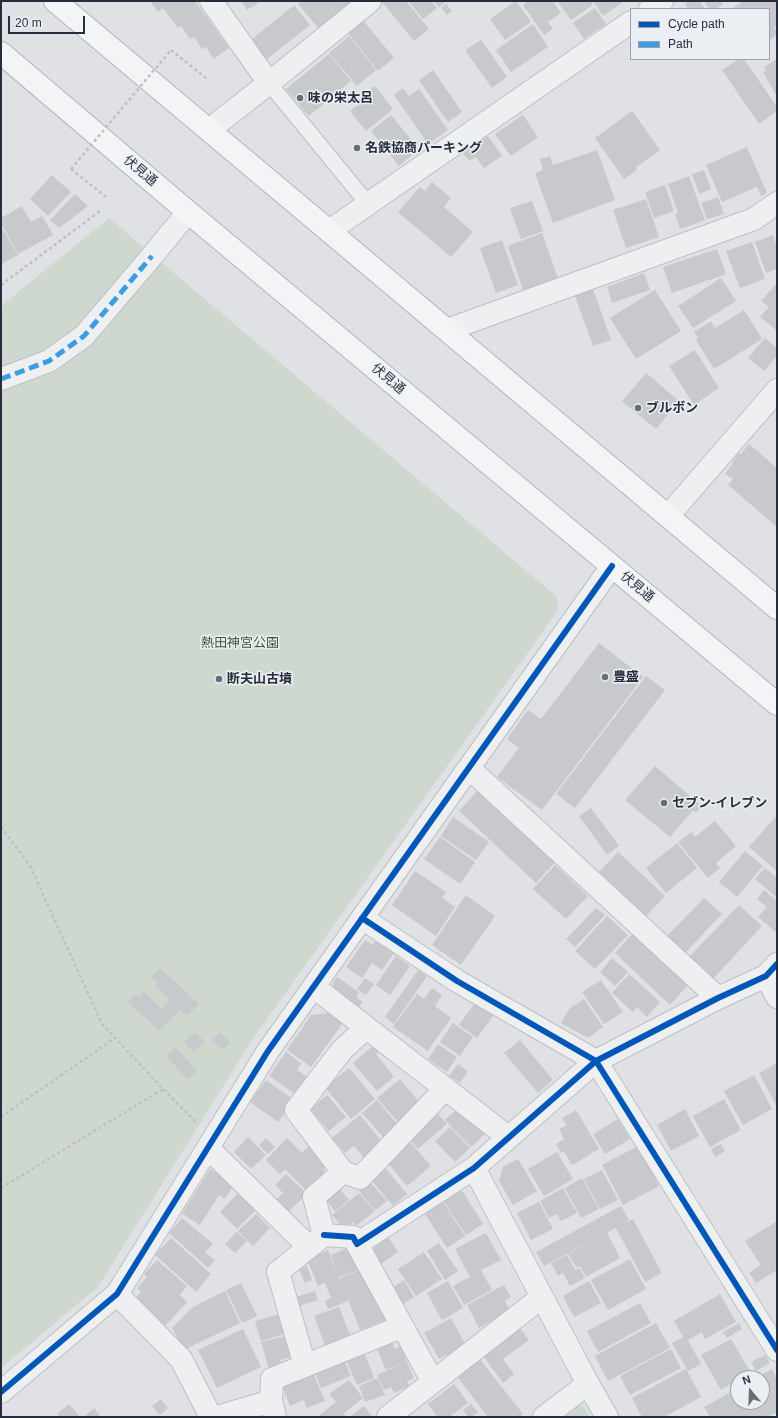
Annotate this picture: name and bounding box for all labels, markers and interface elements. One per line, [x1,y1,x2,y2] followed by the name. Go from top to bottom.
[10,8,87,34] scale bar
[630,8,770,60] legend
[15,16,42,30] text: 20 m
[668,17,725,31] text: Cycle path
[668,37,693,51] text: Path
[308,90,373,106] place label: 味の栄太呂
[295,93,305,103] marker: 味の栄太呂
[365,140,482,156] place label: 名鉄協商パーキング
[352,143,362,153] marker: 名鉄協商パーキング
[120,152,160,190] street label: 伏見通
[368,360,408,398] street label: 伏見通
[646,400,698,416] place label: ブルボン
[633,403,643,413] marker: ブルボン
[617,568,657,606] street label: 伏見通
[201,635,279,651] park label: 熱田神宮公園
[613,669,639,685] place label: 豊盛
[227,671,292,687] place label: 断夫山古墳
[600,672,610,682] marker: 豊盛
[214,674,224,684] marker: 断夫山古墳
[672,795,767,811] place label: セブン-イレブン
[659,798,669,808] marker: セブン-イレブン
[730,1370,770,1410] north arrow
[741,1373,752,1387] text: N

